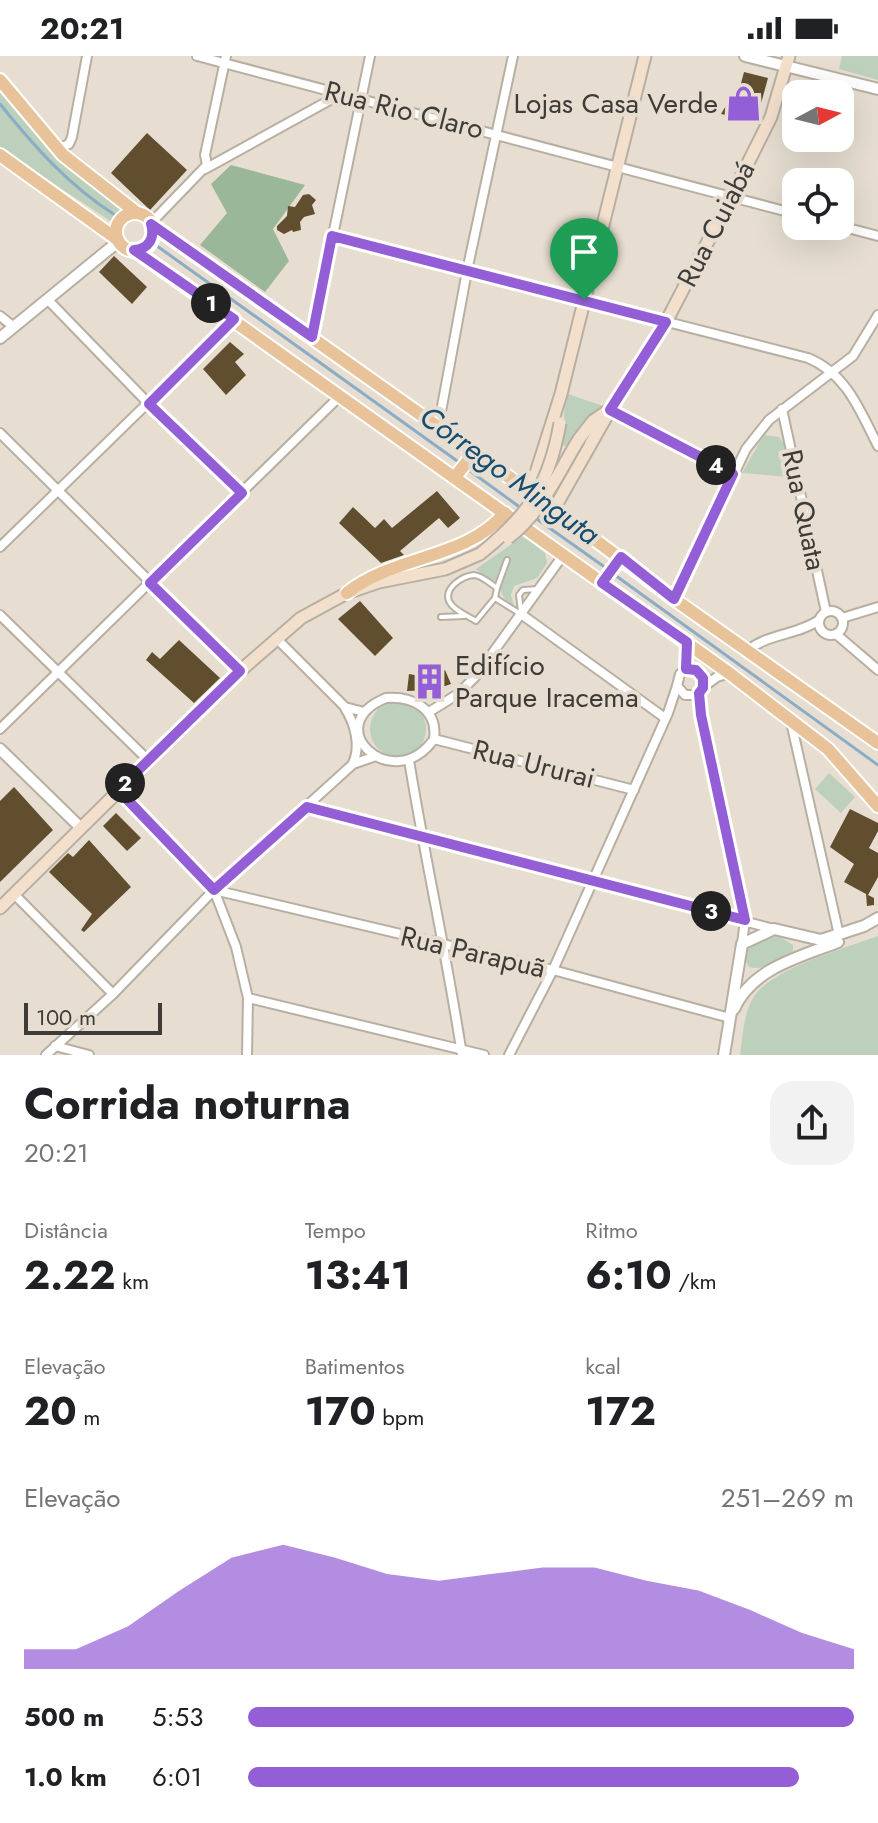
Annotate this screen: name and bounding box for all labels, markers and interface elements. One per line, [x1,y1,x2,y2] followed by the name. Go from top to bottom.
[40,7,124,50] text: 20:21
[320,70,488,150] street label: Rua Rio Claro
[782,80,854,152] north arrow
[782,80,854,240] map controls
[514,83,718,124] place label: Lojas Casa Verde
[725,84,763,122] shop icon: Lojas Casa Verde
[667,154,765,294] street label: Rua Cuiabá
[782,168,854,240] button: locate
[550,218,618,300] pin
[562,230,606,274] icon: arrive
[191,283,231,323] pin: 1
[205,287,217,319] text: 1
[411,395,609,555] water label: Córrego Minguta
[696,445,736,485] pin: 4
[771,446,837,574] street label: Rua Quata
[708,449,724,481] text: 4
[455,645,639,718] place label: Edifício Parque Iracema
[410,662,448,700] building icon: Edifício Parque Iracema
[469,729,599,799] street label: Rua Ururai
[105,763,145,803] pin: 2
[118,767,132,799] text: 2
[691,891,731,931] pin: 3
[704,895,718,927] text: 3
[397,915,549,989] street label: Rua Parapuã
[24,999,162,1035] scale bar
[36,1001,96,1033] text: 100 m
[24,1072,351,1136] text: Corrida noturna
[770,1081,854,1165] button: share
[24,1134,89,1172] text: 20:21
[24,1214,108,1246] text: Distância
[305,1214,366,1246] text: Tempo
[585,1214,638,1246] text: Ritmo
[24,1246,116,1304] text: 2.22
[305,1246,411,1304] text: 13:41
[585,1246,672,1304] text: 6:10
[116,1265,149,1297] text: km
[672,1265,717,1297] text: /km
[24,1350,106,1382] text: Elevação
[305,1350,405,1382] text: Batimentos
[585,1350,621,1382] text: kcal
[24,1382,77,1440] text: 20
[305,1382,376,1440] text: 170
[585,1382,656,1440] text: 172
[77,1401,101,1433] text: m
[376,1401,424,1433] text: bpm
[24,1479,120,1517] text: Elevação
[721,1479,854,1517] text: 251–269 m
[24,1698,104,1736] text: 500 m
[152,1698,203,1736] text: 5:53
[24,1758,107,1796] text: 1.0 km
[152,1758,202,1796] text: 6:01

